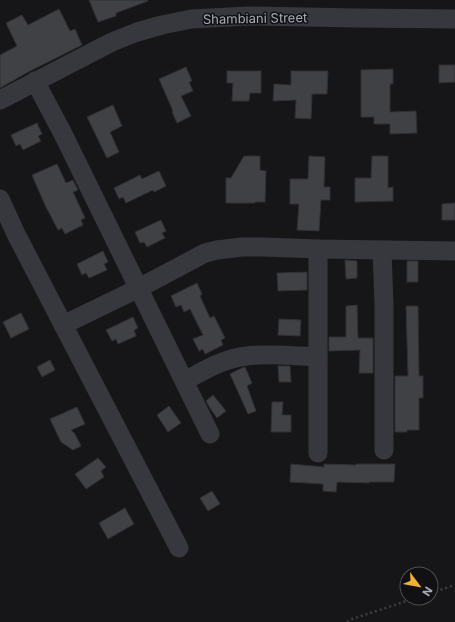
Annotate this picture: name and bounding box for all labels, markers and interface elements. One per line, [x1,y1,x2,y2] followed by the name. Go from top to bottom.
[203,9,307,27] street label: Shambiani Street
[399,566,439,606] north arrow
[419,584,436,599] text: N

